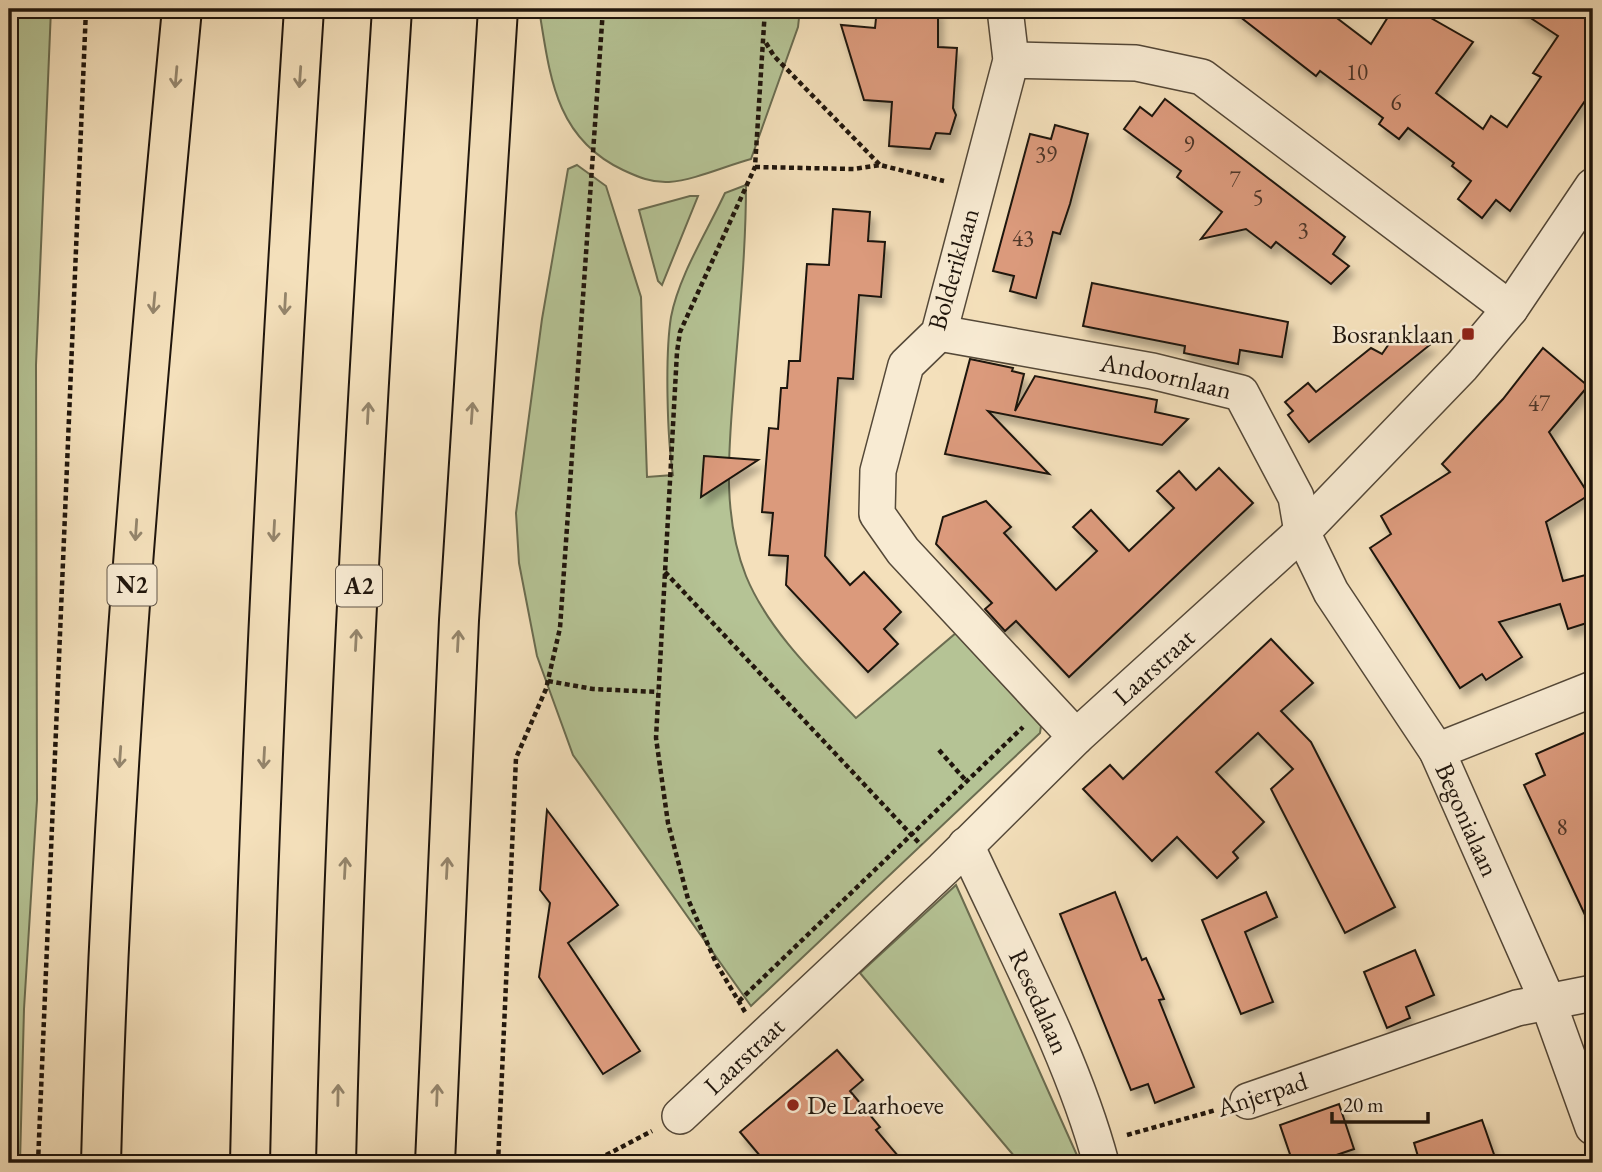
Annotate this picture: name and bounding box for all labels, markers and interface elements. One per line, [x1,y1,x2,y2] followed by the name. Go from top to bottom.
[1346,57,1368,87] house number: 10
[169,65,182,87] one-way arrow
[293,65,306,88] one-way arrow
[1390,87,1402,117] house number: 6
[1183,129,1195,159] house number: 9
[1035,139,1057,169] house number: 39
[1229,164,1241,194] house number: 7
[1252,182,1264,212] house number: 5
[919,204,987,334] street label: Bolderiklaan
[1297,215,1309,245] house number: 3
[1012,223,1034,253] house number: 43
[147,291,160,314] one-way arrow
[278,292,291,315] one-way arrow
[1332,317,1454,351] place label: Bosranklaan
[1460,326,1476,342] marker: Bosranklaan
[1097,345,1235,407] street label: Andoornlaan
[1528,388,1551,418] house number: 47
[361,402,374,425] one-way arrow
[465,402,478,425] one-way arrow
[129,518,142,541] one-way arrow
[267,519,280,542] one-way arrow
[108,564,156,606] road number: N2
[336,566,382,606] road number: A2
[1106,621,1202,712] street label: Laarstraat
[350,629,363,652] one-way arrow
[452,630,465,652] one-way arrow
[113,745,126,768] one-way arrow
[257,747,270,770] one-way arrow
[1427,758,1507,882] street label: Begonialaan
[1556,812,1568,842] house number: 8
[339,857,352,879] one-way arrow
[440,857,453,880] one-way arrow
[1001,944,1078,1059] street label: Resedalaan
[696,1010,792,1102] street label: Laarstraat
[1212,1063,1312,1125] street label: Anjerpad
[1332,1081,1429,1125] scale bar
[331,1084,344,1107] one-way arrow
[431,1084,444,1107] one-way arrow
[807,1088,944,1122] place label: De Laarhoeve
[1343,1091,1384,1118] text: 20 m
[785,1097,801,1113] marker: De Laarhoeve

